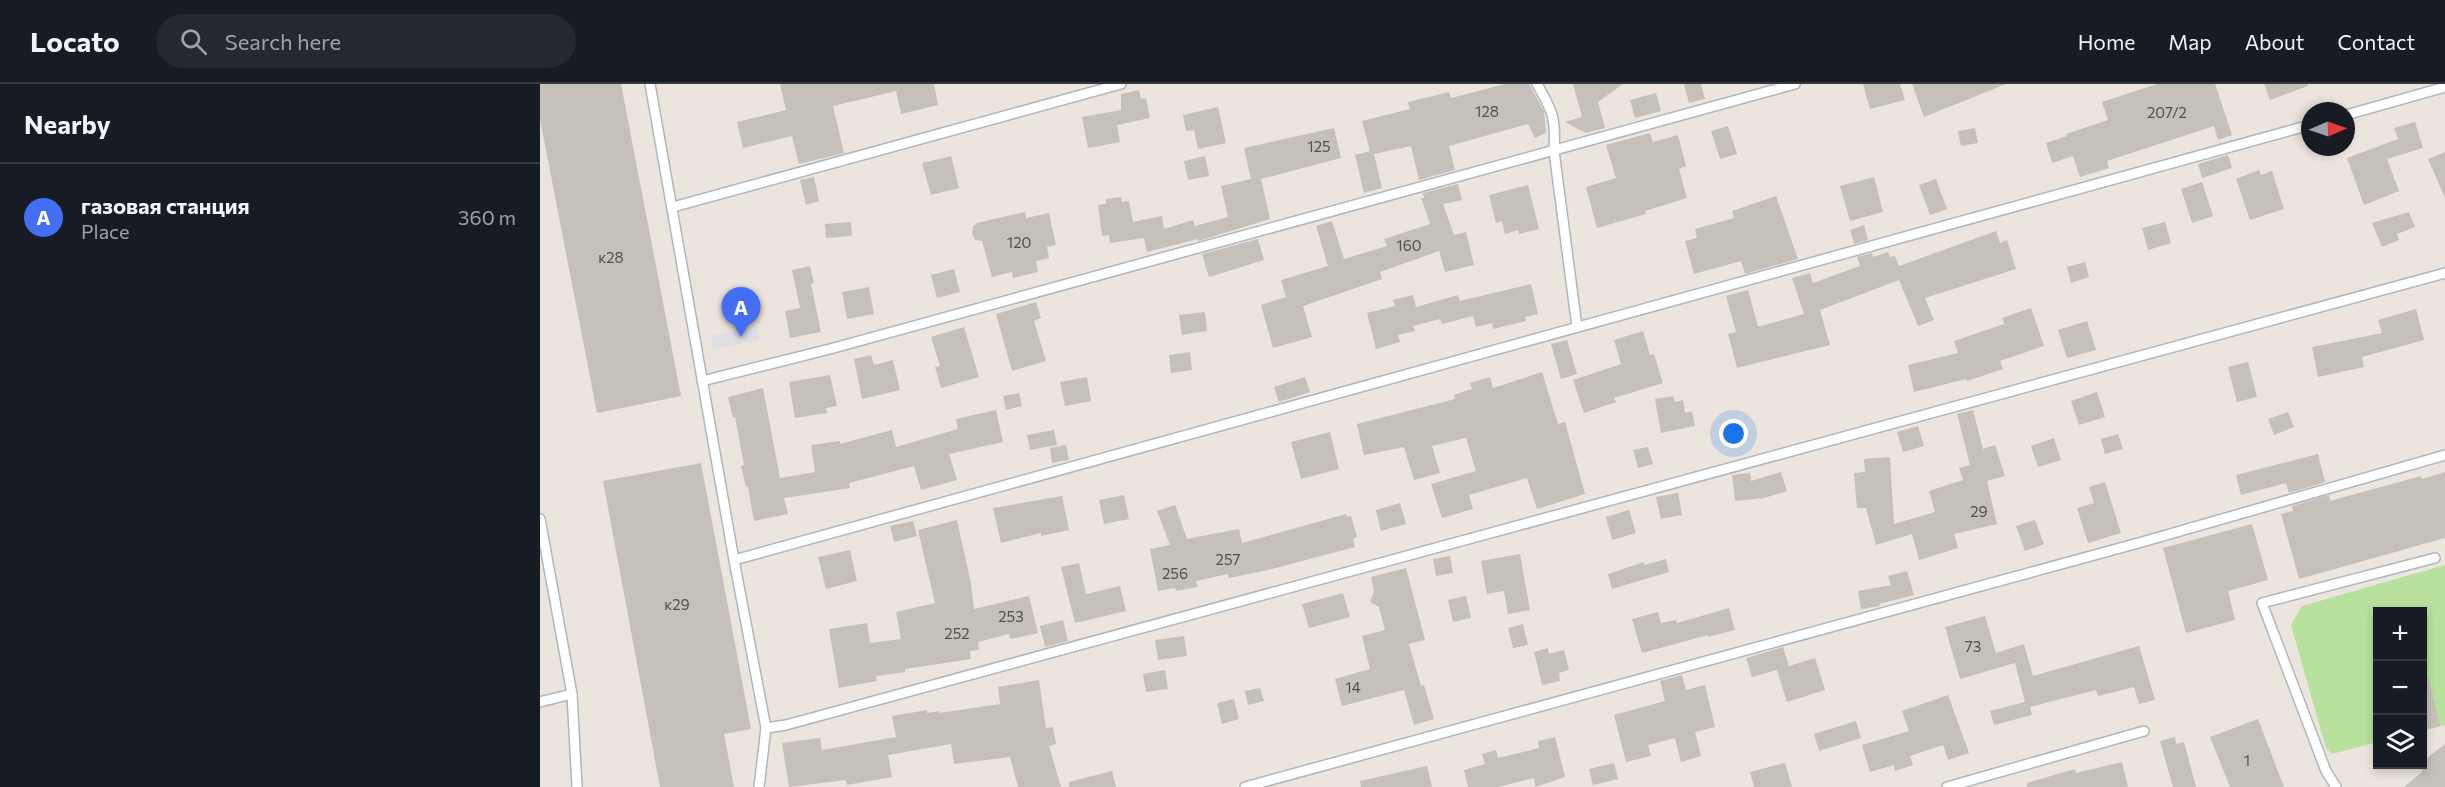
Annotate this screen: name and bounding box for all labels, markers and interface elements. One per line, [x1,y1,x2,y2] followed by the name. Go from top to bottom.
[156,14,576,68] search box
[30,24,120,58] text: Locato
[177,25,210,58] icon: search
[225,28,341,55] text: Search here
[2078,29,2135,54] text: Home
[2168,29,2212,54] text: Map
[2245,29,2304,54] text: About
[2337,29,2415,54] text: Contact
[1475,102,1499,120] house number: 128
[2301,102,2355,156] north arrow
[2147,103,2187,121] house number: 207/2
[24,108,111,139] text: Nearby
[1307,137,1331,155] house number: 125
[81,192,250,219] text: газовая станция
[36,205,51,229] text: A
[458,205,516,229] text: 360 m
[81,219,130,243] text: Place
[1007,233,1031,251] house number: 120
[1396,236,1422,254] house number: 160
[598,248,624,266] house number: к28
[722,288,760,337] pin: A
[1719,419,1748,448] your location
[1970,502,1988,520] house number: 29
[1216,550,1241,568] house number: 257
[1162,564,1188,582] house number: 256
[664,595,690,613] house number: к29
[998,607,1024,625] house number: 253
[2373,607,2427,769] map controls
[2373,607,2427,661] button: +
[944,624,970,642] house number: 252
[1965,637,1981,655] house number: 73
[2373,661,2427,715] button: −
[1345,678,1361,696] house number: 14
[2373,715,2427,769] button: layers
[2244,751,2250,769] house number: 1

